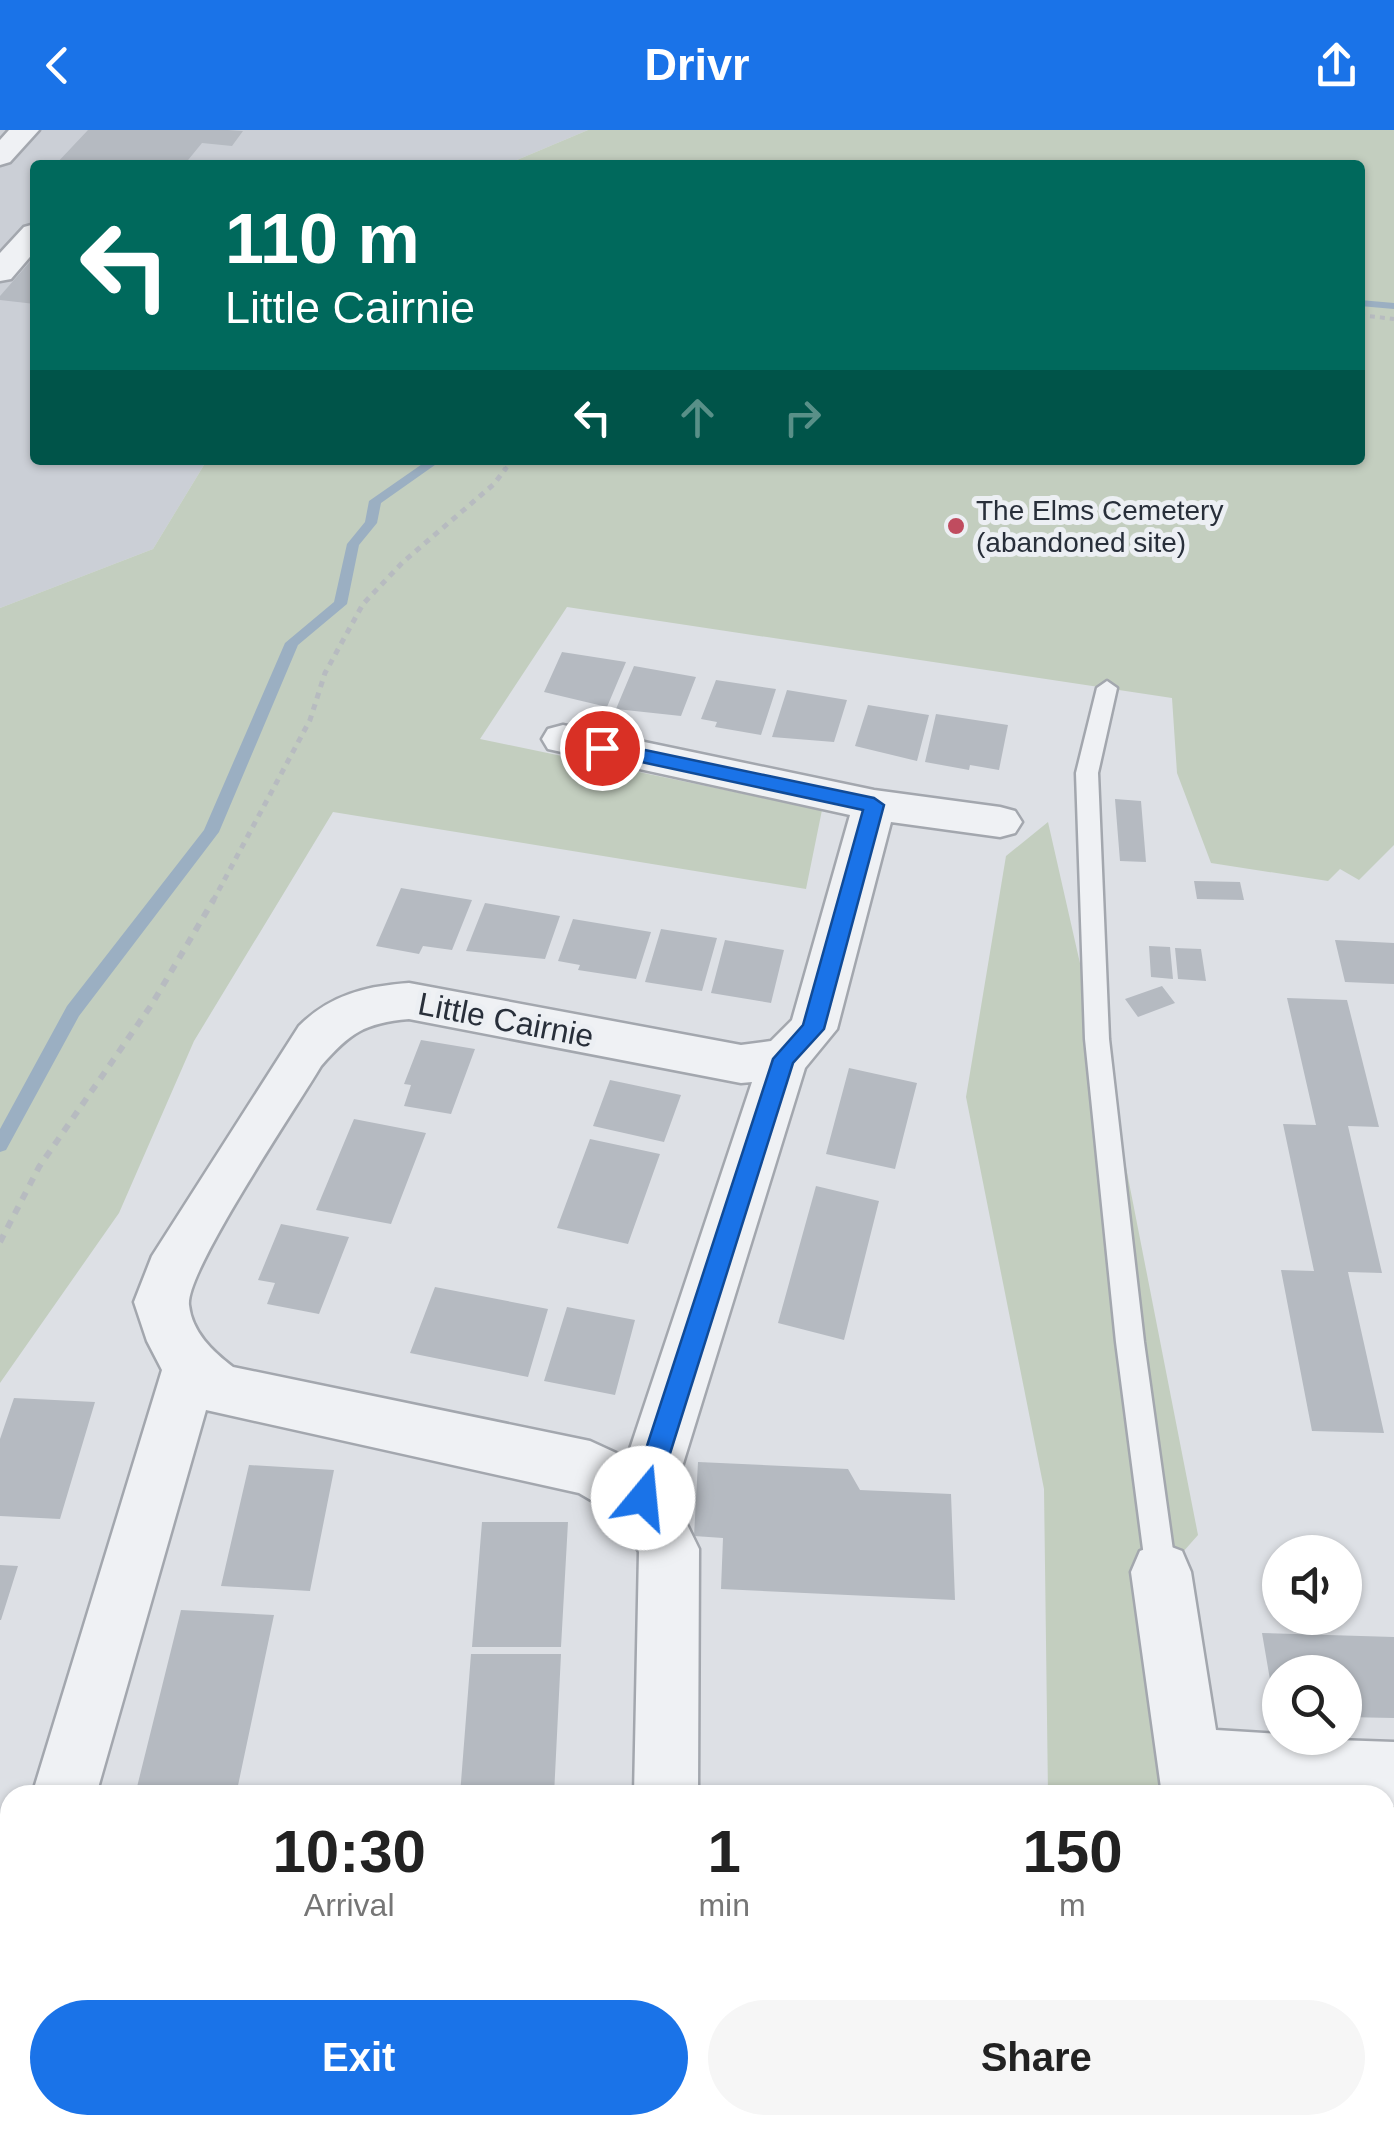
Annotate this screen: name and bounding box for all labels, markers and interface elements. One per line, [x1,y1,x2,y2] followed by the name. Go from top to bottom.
[30,38,85,93] icon: back
[1309,38,1364,93] icon: share
[644,39,750,90] text: Drivr
[60,200,190,330] icon: left
[225,200,420,278] text: 110 m
[225,282,475,333] text: Little Cairnie
[565,390,620,445] icon: left
[670,390,725,445] icon: ahead
[775,390,830,445] icon: right
[976,495,1223,558] place label: The Elms Cemetery (abandoned site)
[945,515,967,537] marker: The Elms Cemetery (abandoned site)
[560,706,645,791] pin
[575,721,630,776] icon: arrive
[415,985,597,1055] street label: Little Cairnie
[591,1446,695,1550] position arrow
[1262,1535,1362,1755] map controls
[1262,1535,1362,1635] button: sound
[1262,1655,1362,1755] button: search
[272,1818,426,1885] text: 10:30
[707,1818,741,1885] text: 1
[1022,1818,1123,1885] text: 150
[304,1887,395,1923] text: Arrival
[698,1887,750,1923] text: min
[1059,1887,1086,1923] text: m
[30,2000,688,2115] button: Exit
[708,2000,1365,2115] button: Share

